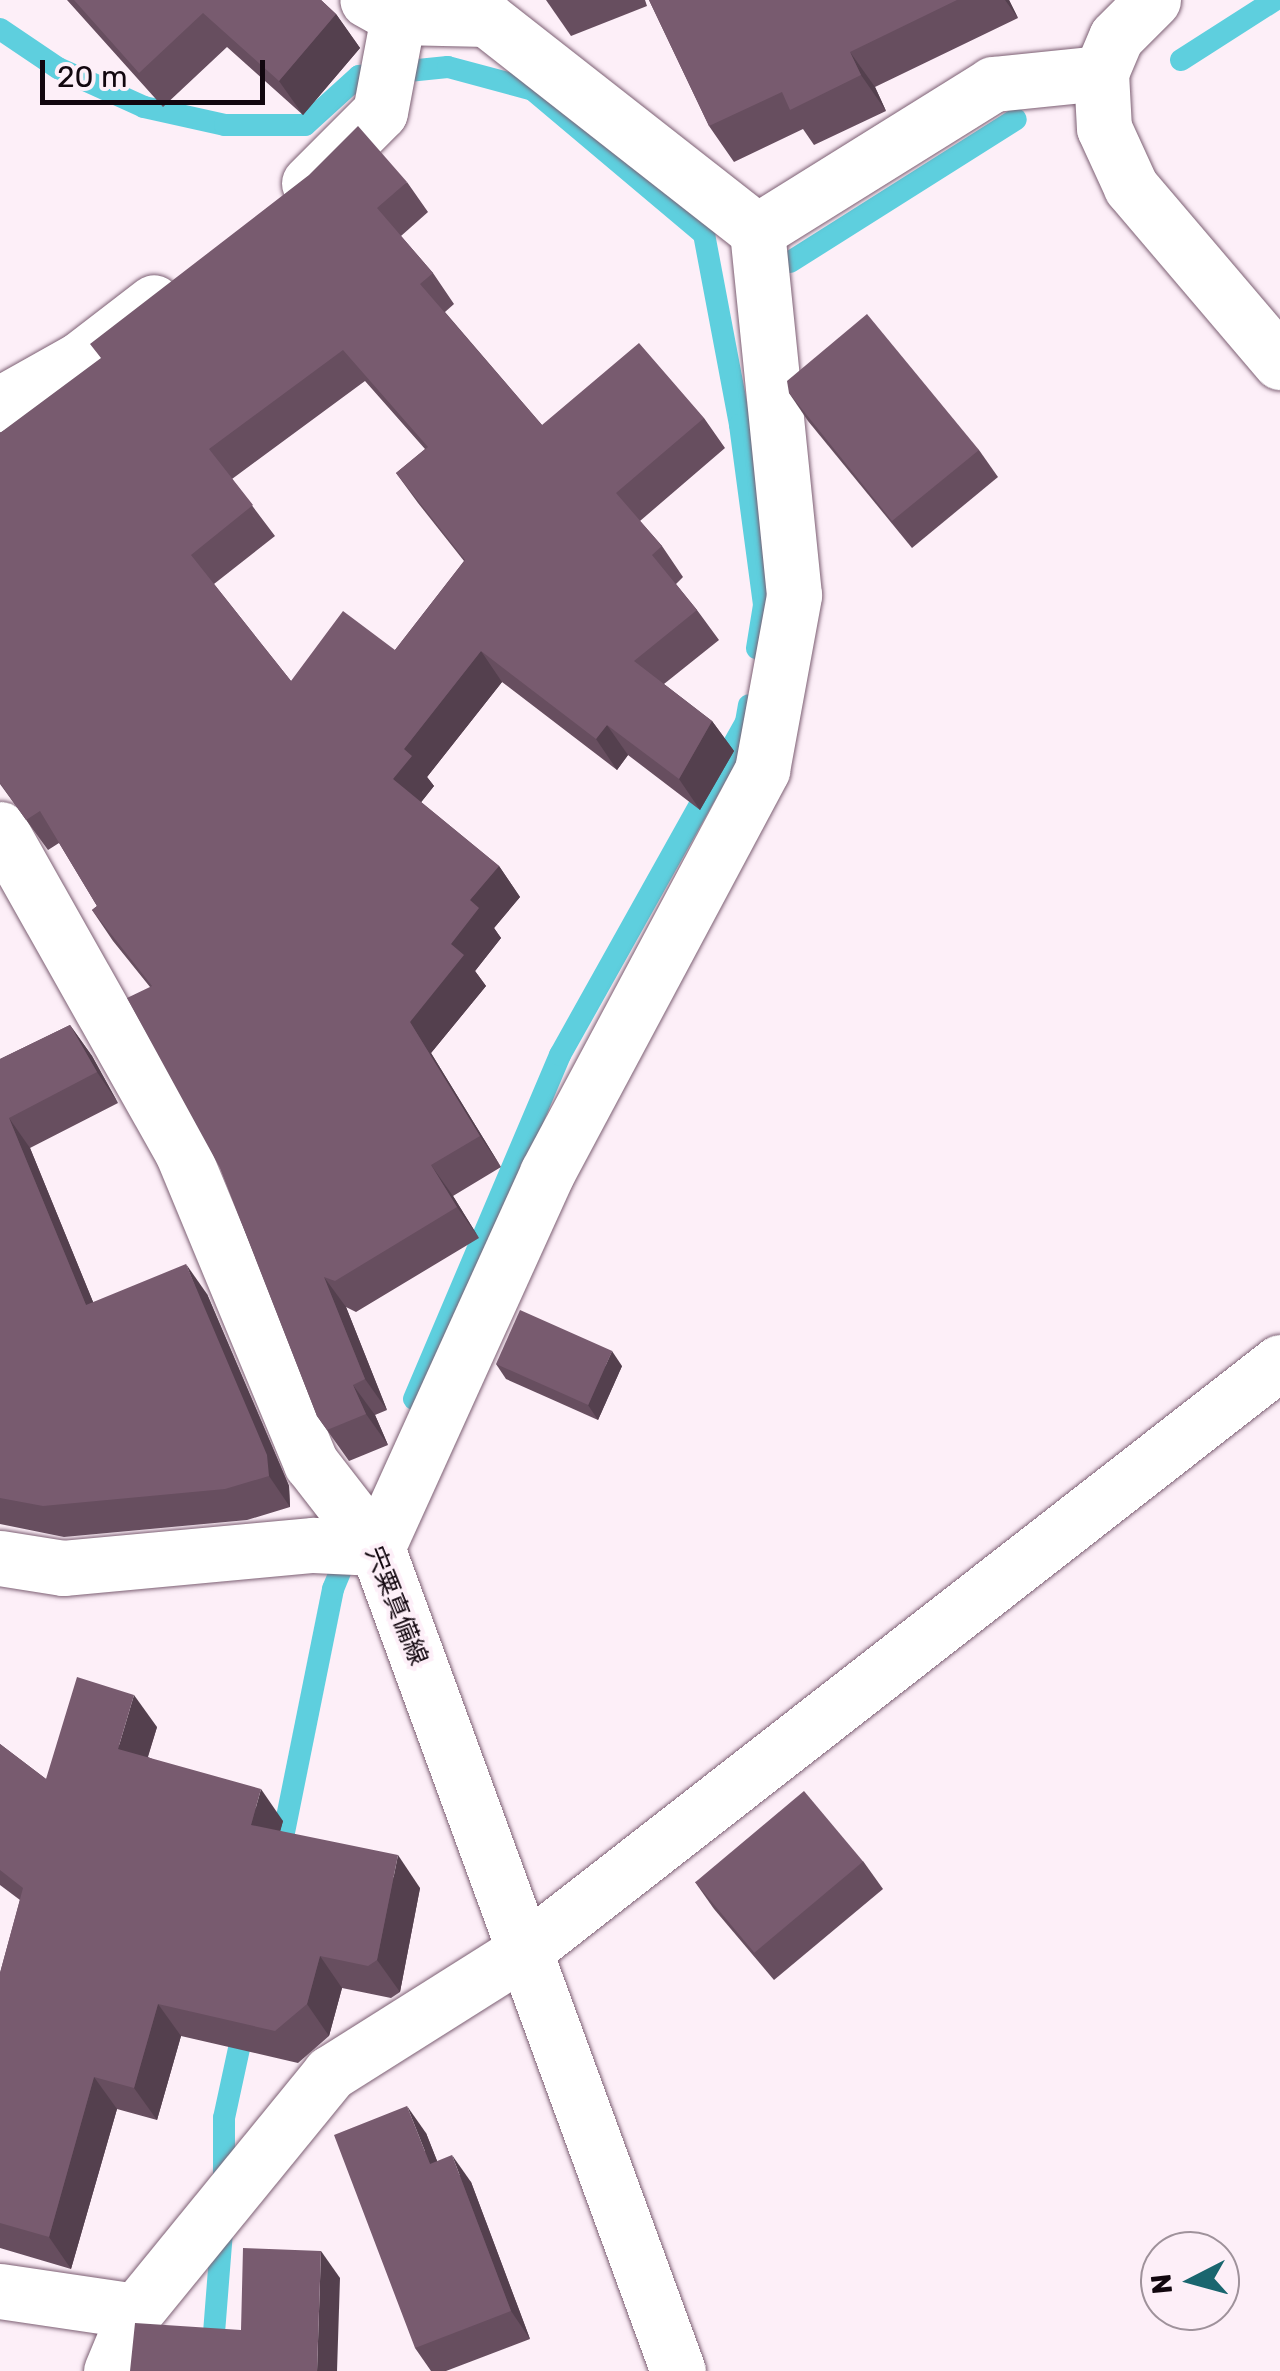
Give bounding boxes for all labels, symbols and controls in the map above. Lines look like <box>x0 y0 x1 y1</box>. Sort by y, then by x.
scale bar <box>45 40 270 102</box>
text: 20 m <box>57 59 128 95</box>
street label: 宍粟真備線 <box>359 1542 433 1670</box>
north arrow <box>1140 2231 1240 2331</box>
text: N <box>1144 2272 1179 2296</box>

